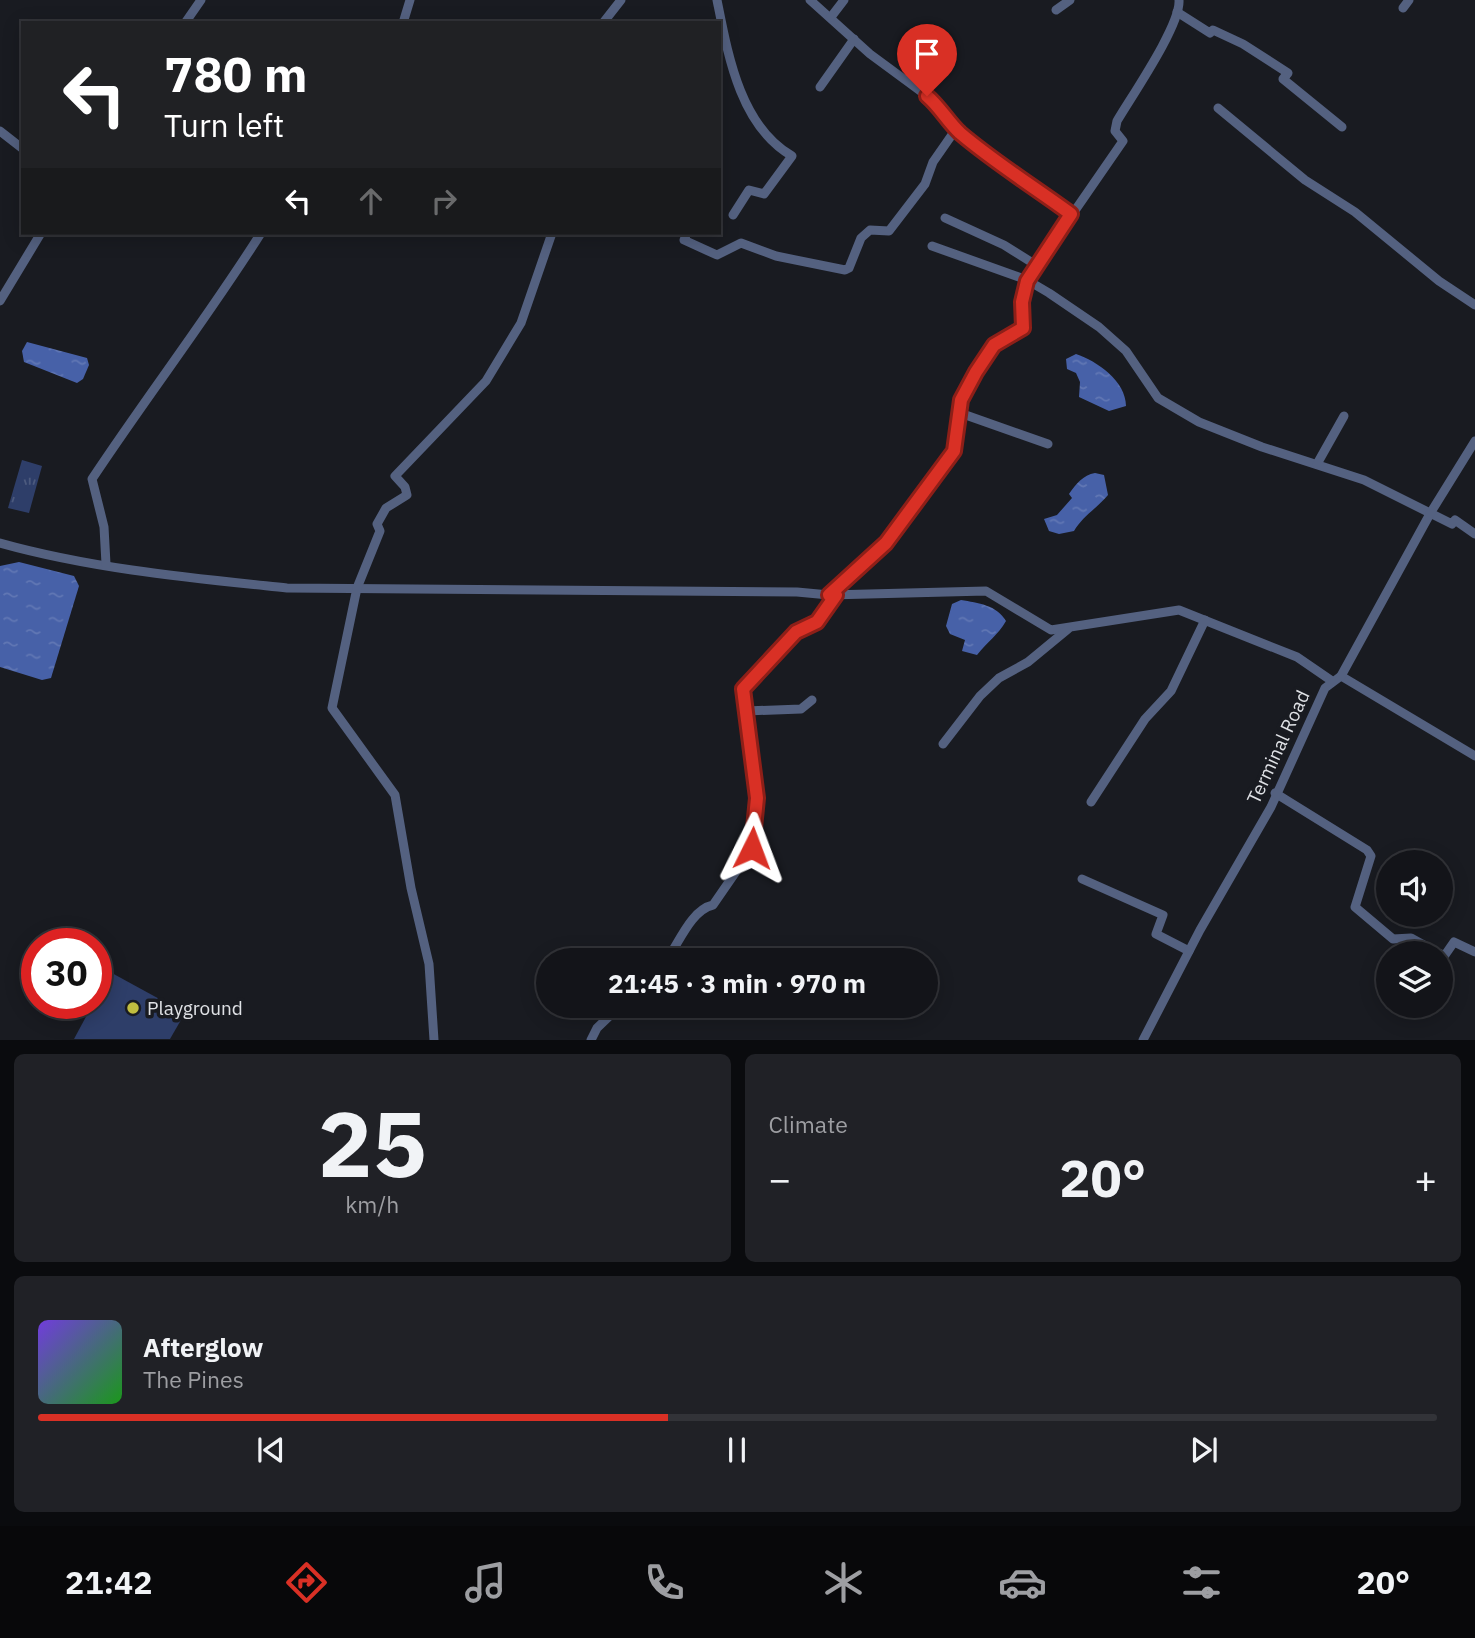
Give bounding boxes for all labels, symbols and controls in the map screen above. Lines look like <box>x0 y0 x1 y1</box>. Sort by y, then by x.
pin <box>897 24 957 96</box>
icon: arrive <box>908 35 946 73</box>
text: 780 m <box>164 42 308 105</box>
icon: left <box>49 49 140 140</box>
text: Turn left <box>164 104 284 146</box>
icon: left <box>279 182 317 220</box>
icon: ahead <box>352 182 390 220</box>
icon: right <box>425 182 463 220</box>
street label: Terminal Road <box>1241 686 1315 808</box>
position arrow <box>715 811 789 885</box>
map controls <box>1376 850 1453 1018</box>
button: sound <box>1376 850 1453 927</box>
speed limit sign: 30 <box>21 928 112 1019</box>
button: layers <box>1376 941 1453 1018</box>
text: 21:45 · 3 min · 970 m <box>608 966 866 1000</box>
place label: Playground <box>147 996 243 1020</box>
marker: Playground <box>125 1000 141 1016</box>
text: 25 <box>318 1084 427 1202</box>
text: Climate <box>769 1109 848 1139</box>
text: 20° <box>1059 1144 1146 1211</box>
text: − <box>769 1154 791 1203</box>
text: + <box>1414 1154 1437 1203</box>
text: km/h <box>345 1189 399 1219</box>
text: Afterglow <box>143 1330 263 1364</box>
text: The Pines <box>143 1364 244 1394</box>
icon: previous <box>252 1431 290 1469</box>
icon: pause <box>718 1431 756 1469</box>
icon: next <box>1185 1431 1223 1469</box>
icon: directions <box>282 1558 331 1607</box>
icon: music <box>461 1558 510 1607</box>
icon: phone <box>640 1558 689 1607</box>
icon: climate <box>819 1558 868 1607</box>
icon: car <box>998 1558 1047 1607</box>
icon: filters <box>1177 1558 1226 1607</box>
text: 21:42 <box>65 1561 152 1603</box>
text: 20° <box>1356 1561 1410 1603</box>

